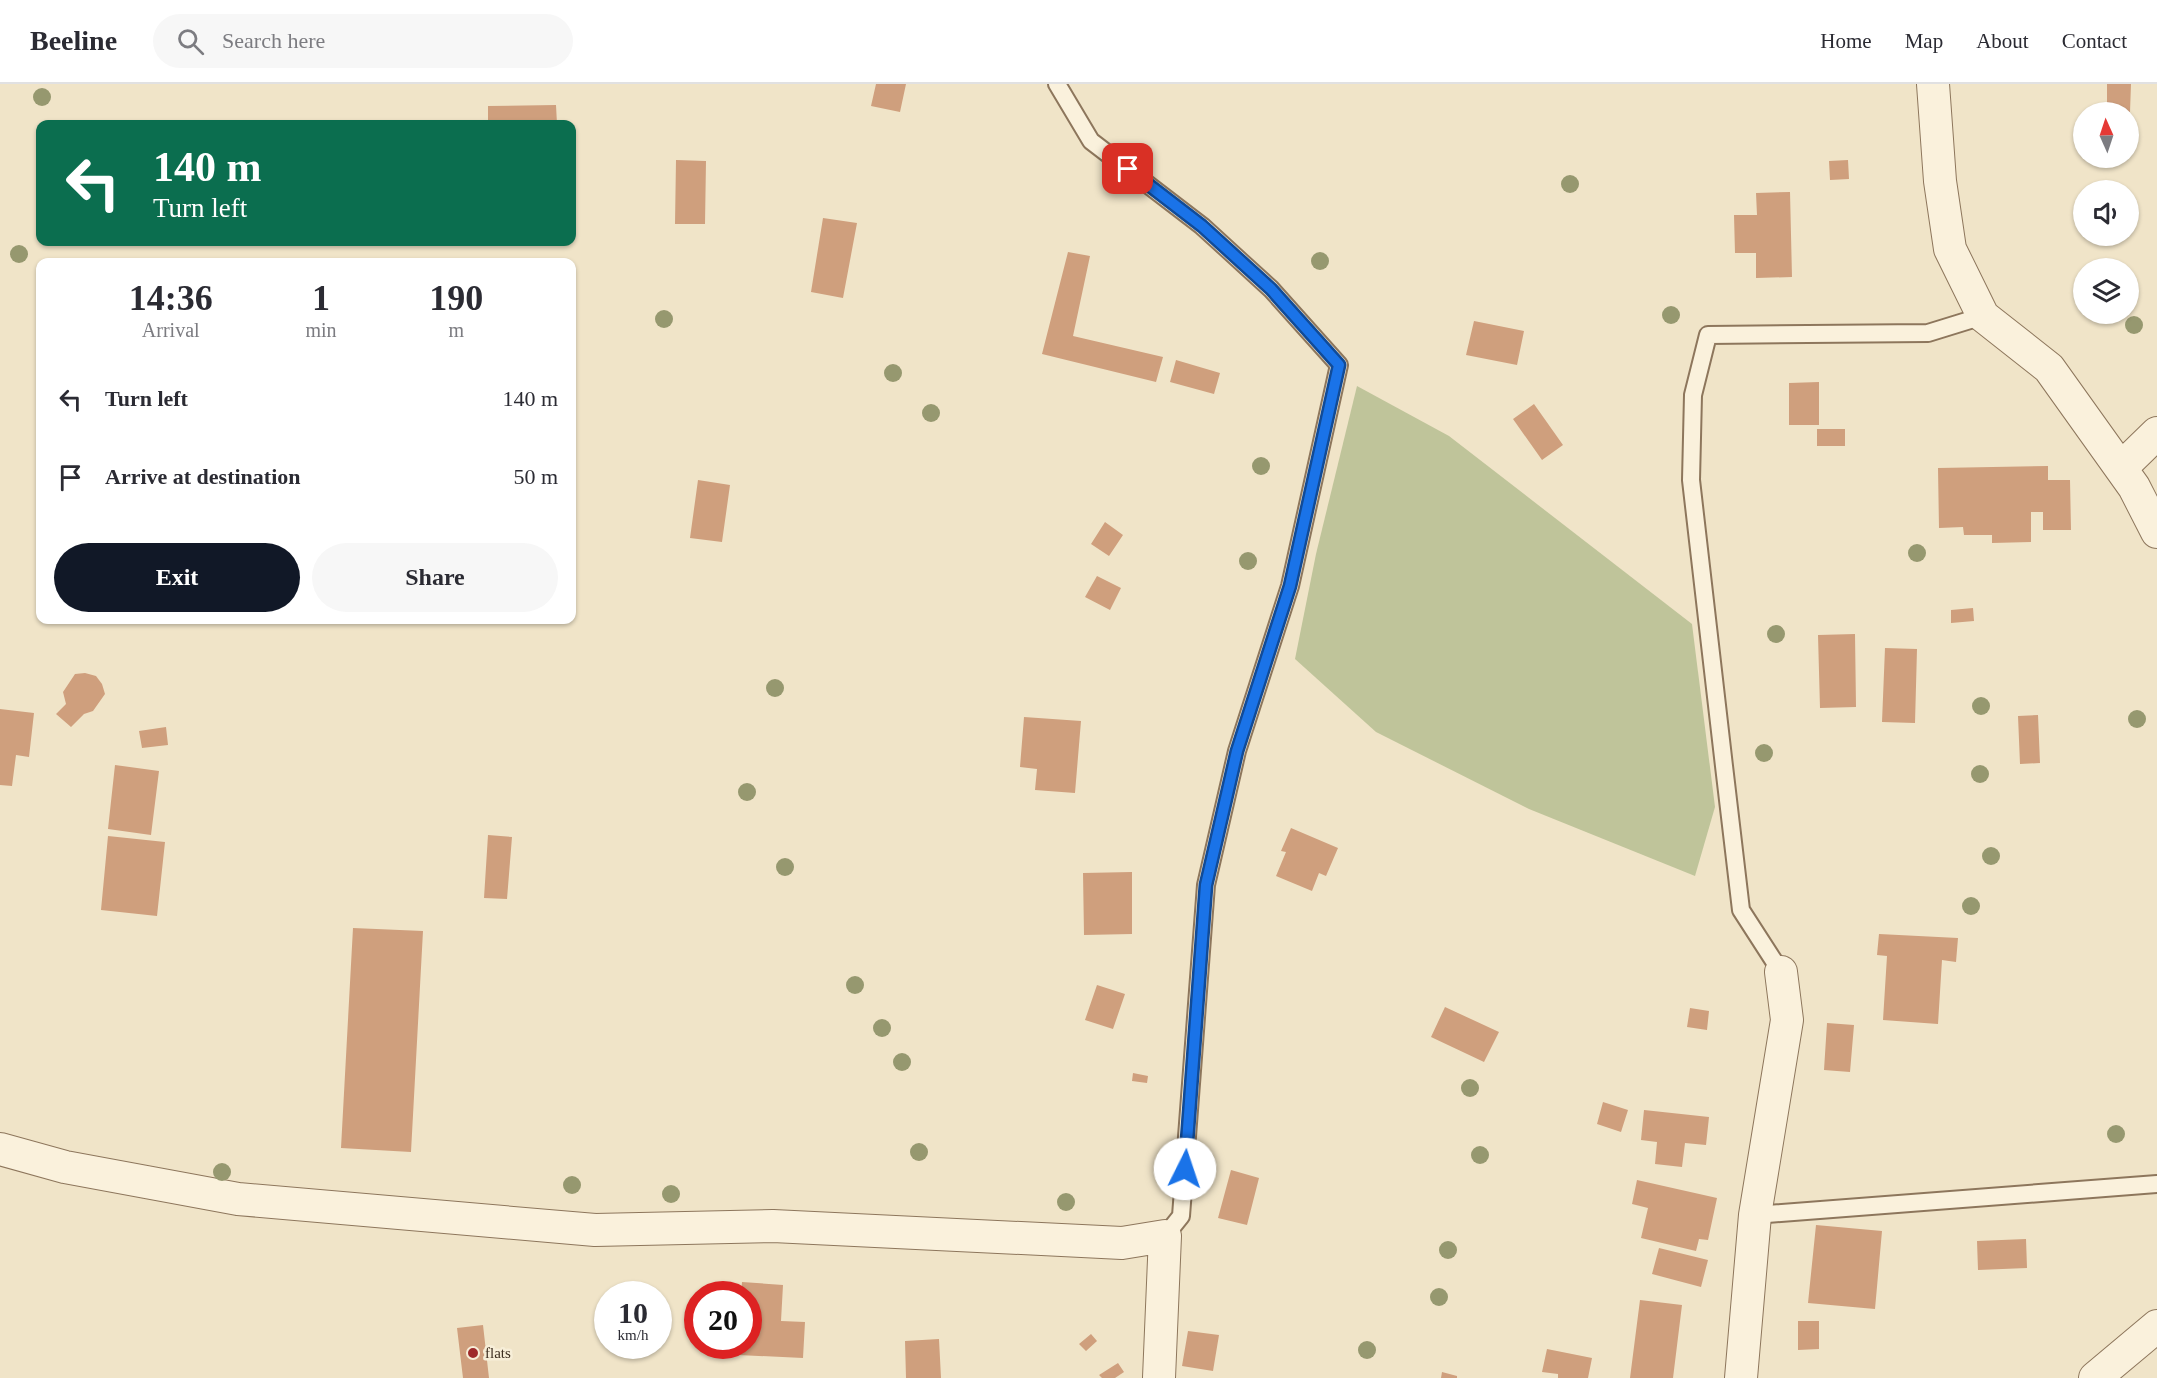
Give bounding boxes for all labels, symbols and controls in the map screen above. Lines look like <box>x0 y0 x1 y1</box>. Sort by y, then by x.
search box <box>153 14 573 68</box>
text: Beeline <box>30 25 117 56</box>
icon: search <box>174 25 207 58</box>
text: Search here <box>222 28 325 53</box>
text: Home <box>1820 29 1872 53</box>
text: Map <box>1905 29 1943 53</box>
text: About <box>1976 29 2029 53</box>
text: Contact <box>2062 29 2127 53</box>
north arrow <box>2073 102 2139 168</box>
map controls <box>2073 102 2139 324</box>
pin <box>1102 143 1153 194</box>
icon: left <box>54 144 132 222</box>
text: 140 m <box>153 144 262 190</box>
icon: arrive <box>1111 152 1144 185</box>
button: sound <box>2073 180 2139 246</box>
text: Turn left <box>153 193 247 223</box>
button: layers <box>2073 258 2139 324</box>
text: 14:36 <box>129 278 213 318</box>
text: 1 <box>312 278 330 318</box>
text: 190 <box>429 278 483 318</box>
text: Arrival <box>142 319 200 341</box>
text: min <box>305 319 337 341</box>
text: m <box>449 319 464 341</box>
icon: left <box>54 383 87 416</box>
text: Turn left <box>105 386 188 411</box>
text: 140 m <box>502 386 558 411</box>
icon: arrive <box>54 461 87 494</box>
text: Arrive at destination <box>105 464 301 489</box>
text: 50 m <box>513 464 558 489</box>
button: Exit <box>54 543 300 612</box>
button: Share <box>312 543 558 612</box>
position arrow <box>1153 1137 1217 1201</box>
speed limit sign: 20 <box>684 1281 762 1359</box>
text: 10 <box>618 1296 648 1329</box>
text: km/h <box>618 1327 648 1343</box>
place label: flats <box>485 1345 511 1361</box>
marker: flats <box>466 1346 480 1360</box>

